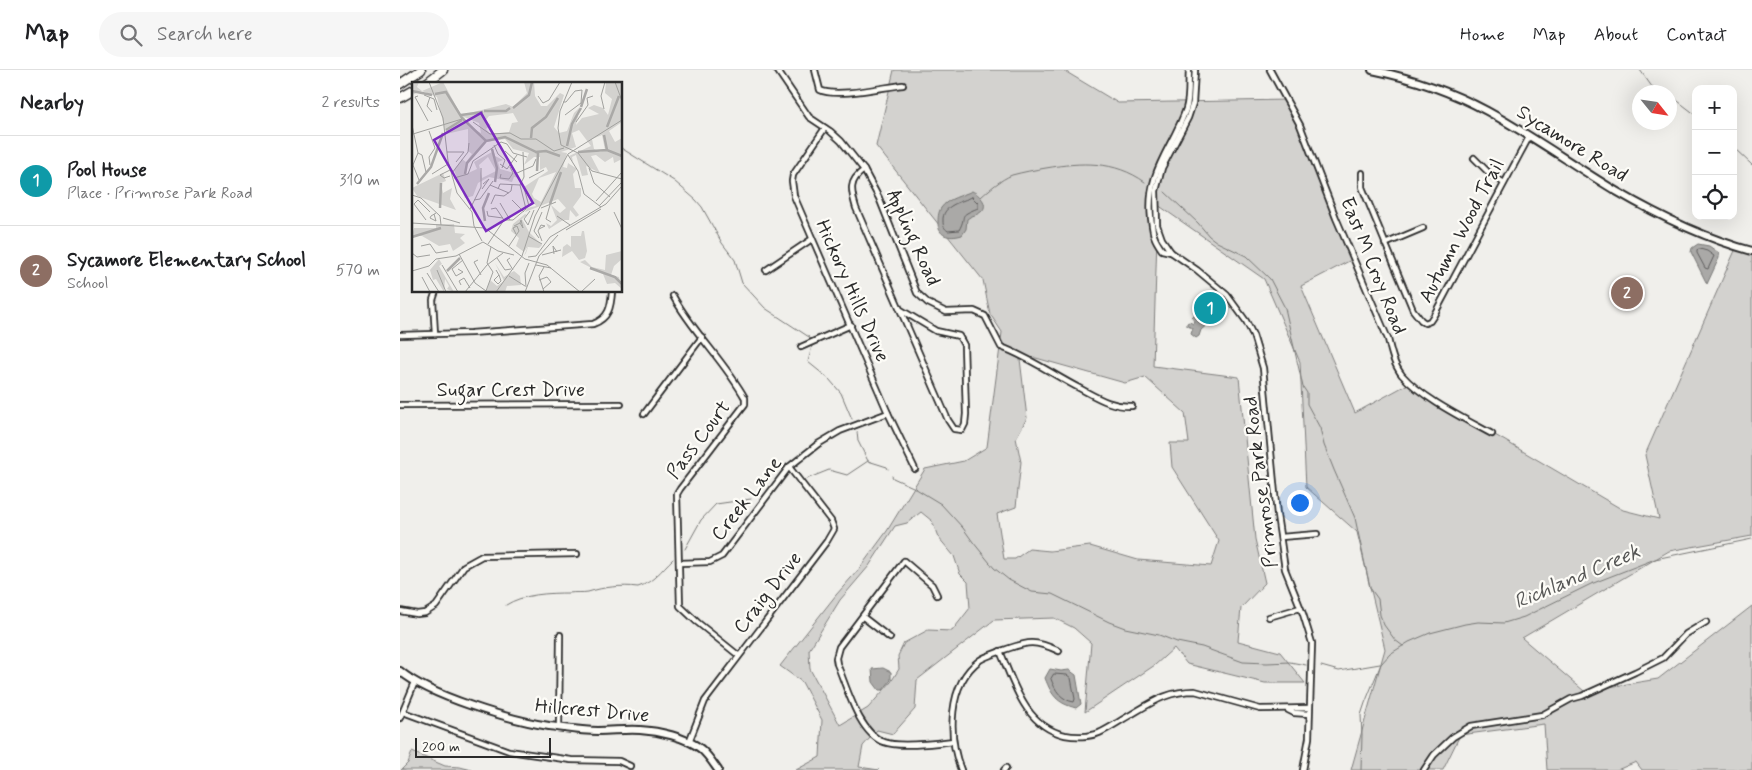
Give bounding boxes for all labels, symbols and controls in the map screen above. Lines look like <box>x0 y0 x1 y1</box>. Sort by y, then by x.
search box <box>99 12 449 57</box>
text: Map <box>25 19 69 50</box>
icon: search <box>117 21 145 49</box>
text: Search here <box>157 22 253 47</box>
text: Home <box>1460 23 1505 47</box>
text: Map <box>1533 23 1566 47</box>
text: About <box>1594 23 1638 47</box>
text: Contact <box>1666 23 1727 47</box>
inset map <box>412 82 622 292</box>
north arrow <box>1632 85 1677 130</box>
map controls <box>1692 85 1737 220</box>
button: + <box>1692 85 1737 130</box>
text: Nearby <box>20 89 84 117</box>
text: 2 results <box>322 92 380 113</box>
street label: Sycamore Road <box>1511 99 1633 189</box>
button: − <box>1692 130 1737 175</box>
street label: Autumn Wood Trail <box>1413 154 1511 308</box>
text: Pool House <box>67 158 147 183</box>
text: 1 <box>32 170 40 191</box>
text: 310 m <box>339 170 380 191</box>
button: locate <box>1692 175 1737 220</box>
text: Place · Primrose Park Road <box>67 183 253 204</box>
street label: Appling Road <box>878 186 946 291</box>
street label: East M Croy Road <box>1333 193 1413 339</box>
street label: Hickory Hills Drive <box>808 215 896 367</box>
text: Sycamore Elementary School <box>67 248 306 273</box>
text: 2 <box>32 260 40 281</box>
text: 570 m <box>336 260 380 281</box>
text: School <box>67 273 108 294</box>
pin: 2 <box>1611 274 1643 312</box>
pin: 1 <box>1194 289 1226 327</box>
street label: Sugar Crest Drive <box>437 377 585 406</box>
street label: Pass Court <box>661 395 737 485</box>
street label: Primrose Park Road <box>1237 395 1285 569</box>
street label: Creek Lane <box>705 451 789 547</box>
your location <box>1287 490 1313 516</box>
water label: Richland Creek <box>1510 538 1644 616</box>
street label: Craig Drive <box>727 546 809 640</box>
street label: Hillcrest Drive <box>534 693 650 729</box>
scale bar <box>415 735 551 758</box>
text: 200 m <box>422 738 460 756</box>

